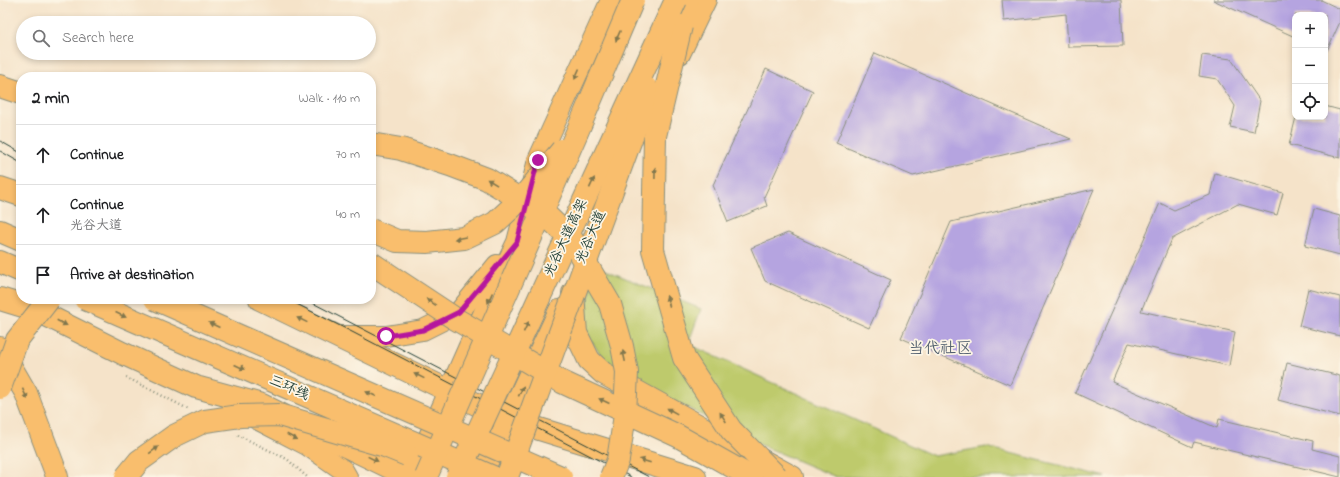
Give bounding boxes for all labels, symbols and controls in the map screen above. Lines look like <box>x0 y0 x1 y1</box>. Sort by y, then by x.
map controls <box>1292 12 1328 120</box>
button: + <box>1292 12 1328 48</box>
search box <box>16 16 376 60</box>
icon: search <box>30 27 52 49</box>
text: Search here <box>62 27 134 49</box>
one-way arrow <box>615 30 621 42</box>
button: − <box>1292 48 1328 84</box>
one-way arrow <box>574 68 580 79</box>
button: locate <box>1292 84 1328 120</box>
text: 2 min <box>32 86 69 111</box>
text: Walk · 110 m <box>299 89 360 108</box>
icon: ahead <box>32 144 54 166</box>
text: Continue <box>70 144 124 166</box>
text: 70 m <box>336 145 360 164</box>
route end <box>529 151 547 169</box>
one-way arrow <box>651 167 658 179</box>
one-way arrow <box>487 178 497 186</box>
one-way arrow <box>589 178 595 189</box>
text: Continue <box>70 194 124 216</box>
street label: 光谷大道高架 <box>539 195 593 281</box>
icon: ahead <box>32 204 54 226</box>
text: 40 m <box>336 205 360 224</box>
street label: 光谷大道 <box>570 207 612 267</box>
text: 光谷大道 <box>70 216 122 235</box>
one-way arrow <box>454 235 466 241</box>
icon: arrive <box>32 264 54 286</box>
text: Arrive at destination <box>70 264 194 286</box>
one-way arrow <box>487 293 493 304</box>
one-way arrow <box>665 295 671 307</box>
one-way arrow <box>425 299 437 306</box>
one-way arrow <box>116 312 128 318</box>
one-way arrow <box>296 317 308 323</box>
one-way arrow <box>56 320 68 326</box>
one-way arrow <box>207 321 219 327</box>
one-way arrow <box>523 321 529 333</box>
route start <box>377 327 395 345</box>
district label: 当代社区 <box>908 337 972 361</box>
one-way arrow <box>620 350 626 362</box>
one-way arrow <box>235 364 247 370</box>
street label: 三环线 <box>266 370 312 406</box>
one-way arrow <box>413 373 425 379</box>
one-way arrow <box>518 385 524 396</box>
one-way arrow <box>23 389 29 401</box>
one-way arrow <box>366 391 377 397</box>
one-way arrow <box>598 398 610 404</box>
one-way arrow <box>666 408 678 415</box>
one-way arrow <box>719 412 727 422</box>
one-way arrow <box>286 434 298 441</box>
one-way arrow <box>149 446 159 454</box>
one-way arrow <box>367 456 378 462</box>
one-way arrow <box>639 458 651 464</box>

